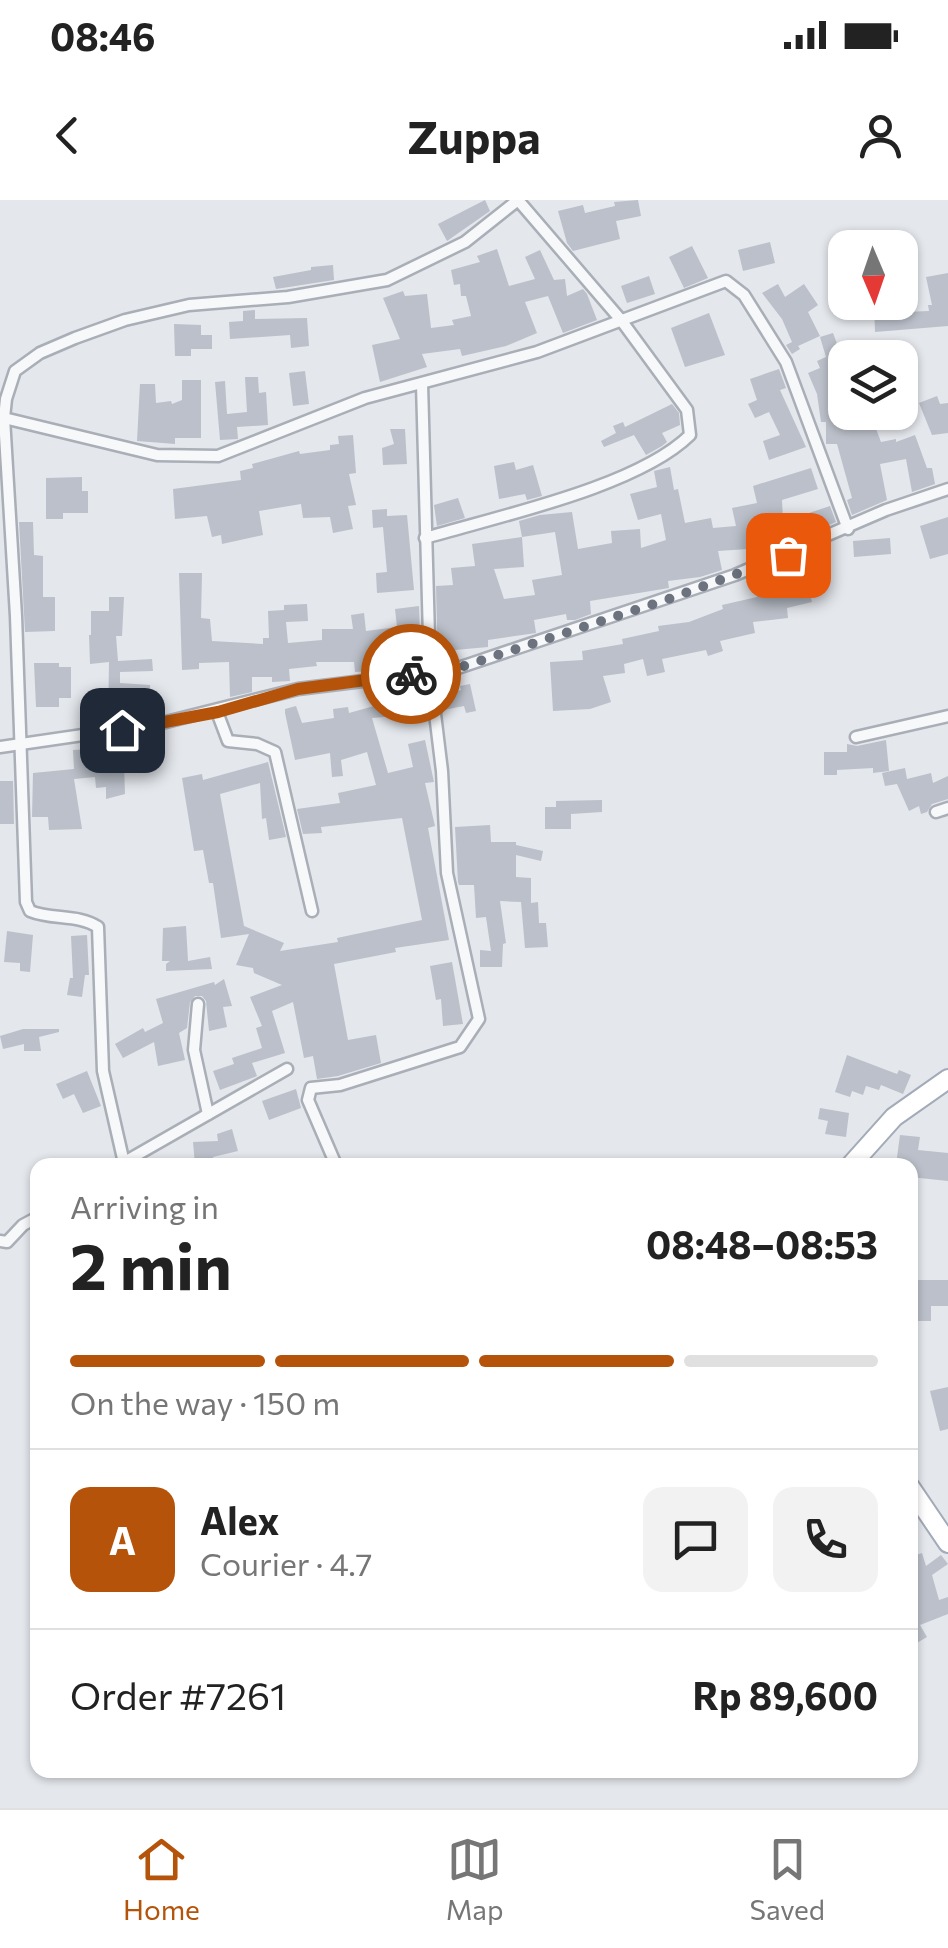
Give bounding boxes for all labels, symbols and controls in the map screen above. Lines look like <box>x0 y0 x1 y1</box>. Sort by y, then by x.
text: 08:46 <box>50 12 156 59</box>
icon: back <box>40 108 95 163</box>
text: Zuppa <box>407 108 541 163</box>
icon: person <box>853 108 908 163</box>
north arrow <box>828 230 918 320</box>
map controls <box>828 230 918 430</box>
button: layers <box>828 340 918 430</box>
pin <box>746 513 831 598</box>
icon: bag <box>761 528 816 583</box>
courier <box>361 624 461 724</box>
icon: bike <box>384 647 439 702</box>
pin <box>80 688 165 773</box>
icon: home <box>95 703 150 758</box>
text: Arriving in <box>70 1186 219 1226</box>
text: 08:48–08:53 <box>646 1220 878 1267</box>
text: 2 min <box>70 1224 232 1303</box>
text: On the way · 150 m <box>70 1382 340 1422</box>
button: chat <box>643 1487 748 1592</box>
button: phone <box>773 1487 878 1592</box>
text: Alex <box>200 1496 279 1543</box>
text: A <box>109 1516 136 1563</box>
text: Courier · 4.7 <box>200 1543 373 1583</box>
text: Order #7261 <box>70 1671 286 1718</box>
text: Rp 89,600 <box>693 1671 878 1718</box>
tab: Home <box>123 1832 200 1926</box>
tab: Map <box>446 1832 504 1926</box>
tab: Saved <box>749 1832 825 1926</box>

